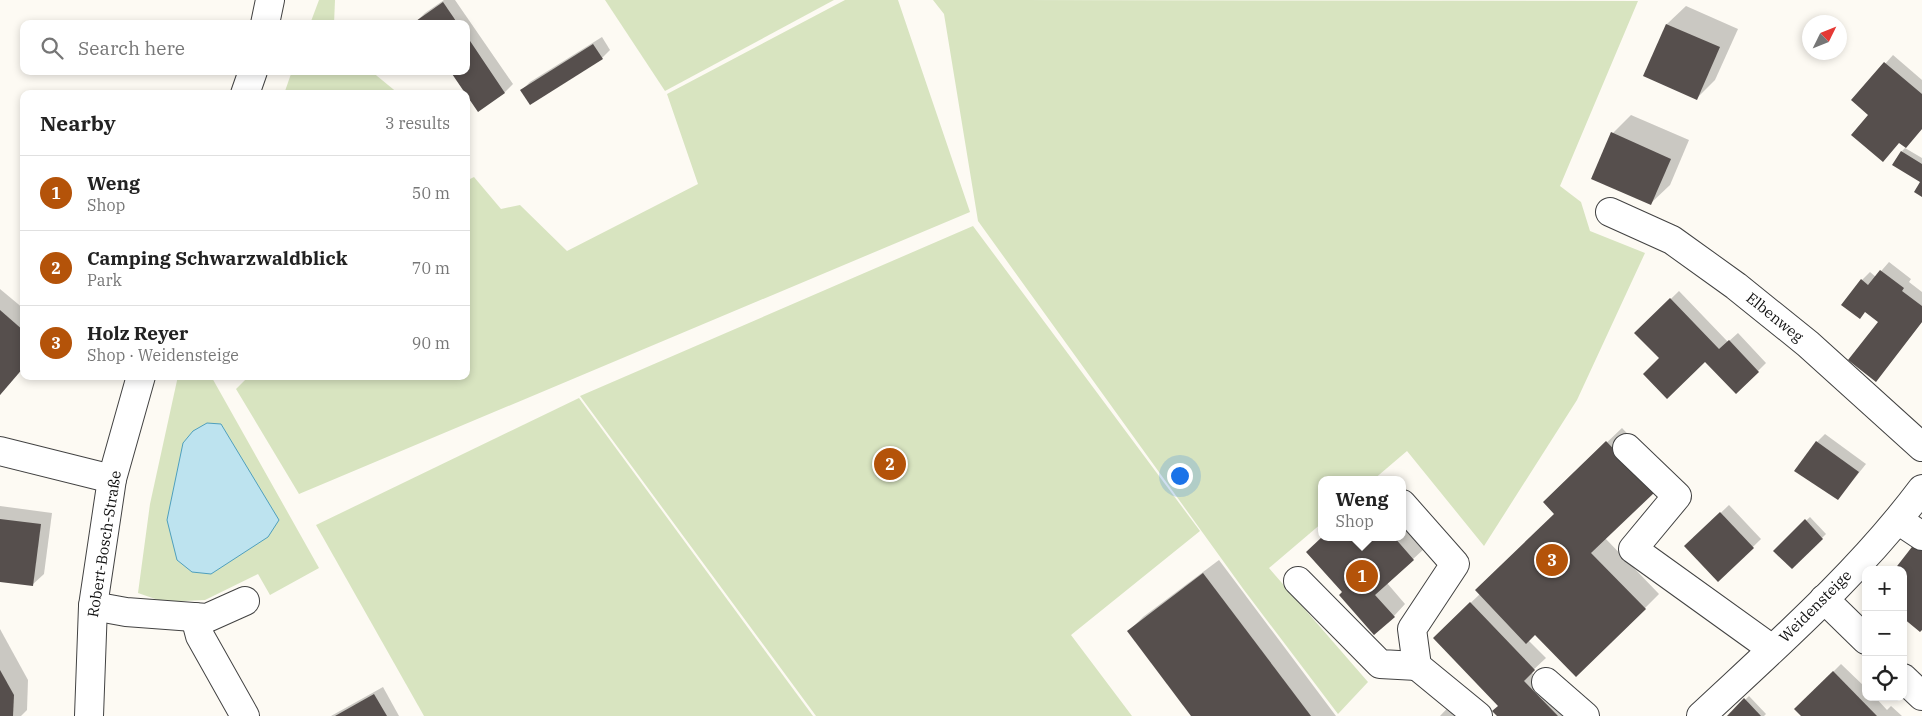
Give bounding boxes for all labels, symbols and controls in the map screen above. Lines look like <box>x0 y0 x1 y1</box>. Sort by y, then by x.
north arrow <box>1802 15 1847 60</box>
search box <box>20 20 470 75</box>
icon: search <box>38 34 66 62</box>
text: Search here <box>78 36 185 60</box>
text: Nearby <box>40 109 116 137</box>
text: 3 results <box>385 113 450 133</box>
text: Weng <box>87 171 140 195</box>
text: 1 <box>51 183 61 203</box>
text: 50 m <box>412 183 450 203</box>
text: Shop <box>87 195 125 215</box>
text: Camping Schwarzwaldblick <box>87 246 347 270</box>
text: 2 <box>51 258 61 278</box>
text: 70 m <box>412 258 450 278</box>
text: Park <box>87 270 122 290</box>
street label: Elbenweg <box>1742 288 1808 346</box>
text: Holz Reyer <box>87 321 188 345</box>
text: 3 <box>51 333 61 353</box>
text: 90 m <box>412 333 450 353</box>
text: Shop · Weidensteige <box>87 345 239 365</box>
pin: 2 <box>874 445 906 483</box>
your location <box>1167 463 1193 489</box>
street label: Robert-Bosch-Straße <box>83 469 125 619</box>
popup <box>1318 476 1406 541</box>
text: Weng <box>1335 487 1389 511</box>
text: Shop <box>1335 511 1374 531</box>
pin: 3 <box>1536 541 1568 579</box>
pin: 1 <box>1346 557 1378 595</box>
street label: Weidensteige <box>1775 566 1855 646</box>
map controls <box>1862 566 1907 701</box>
button: + <box>1862 566 1907 611</box>
button: − <box>1862 611 1907 656</box>
button: locate <box>1862 656 1907 701</box>

